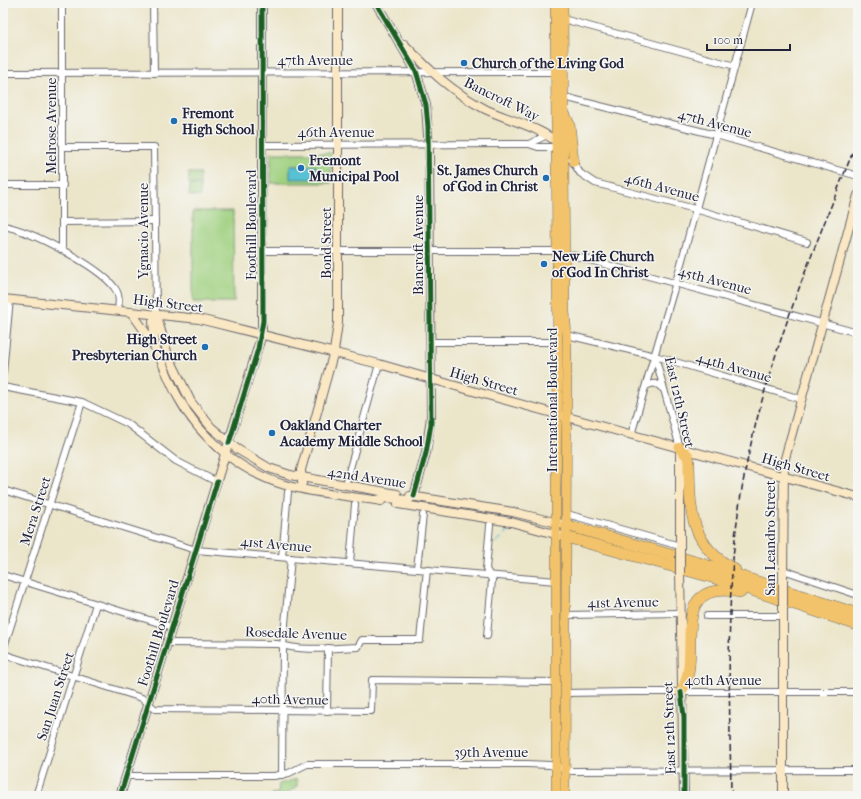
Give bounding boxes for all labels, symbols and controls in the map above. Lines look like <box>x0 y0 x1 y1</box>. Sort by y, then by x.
scale bar <box>707 26 790 52</box>
text: 100 m <box>713 33 743 47</box>
street label: 47th Avenue <box>277 52 353 69</box>
place label: Church of the Living God <box>472 55 625 72</box>
marker: Church of the Living God <box>459 58 469 68</box>
street label: Bancroft Way <box>461 74 543 125</box>
street label: Melrose Avenue <box>43 78 60 174</box>
place label: Fremont High School <box>181 105 255 138</box>
street label: 47th Avenue <box>676 105 754 142</box>
marker: Fremont High School <box>169 116 179 126</box>
street label: 46th Avenue <box>298 124 375 141</box>
place label: Fremont Municipal Pool <box>308 152 399 185</box>
place label: St. James Church of God in Christ <box>437 162 539 195</box>
marker: Fremont Municipal Pool <box>296 163 306 173</box>
street label: Foothill Boulevard <box>243 169 260 280</box>
street label: 46th Avenue <box>623 169 701 206</box>
marker: St. James Church of God in Christ <box>541 173 551 183</box>
street label: Ygnacio Avenue <box>135 183 152 280</box>
street label: Bancroft Avenue <box>410 195 427 295</box>
street label: Bond Street <box>318 207 335 279</box>
place label: New Life Church of God In Christ <box>552 248 656 281</box>
marker: New Life Church of God In Christ <box>539 259 549 269</box>
street label: 45th Avenue <box>676 263 753 298</box>
street label: High Street <box>132 291 204 316</box>
street label: International Boulevard <box>544 327 561 472</box>
place label: High Street Presbyterian Church <box>72 331 198 364</box>
marker: High Street Presbyterian Church <box>200 342 210 352</box>
street label: 44th Avenue <box>694 349 774 386</box>
street label: East 12th Street <box>661 355 698 449</box>
street label: High Street <box>448 364 520 399</box>
place label: Oakland Charter Academy Middle School <box>279 417 423 450</box>
marker: Oakland Charter Academy Middle School <box>267 428 277 438</box>
street label: High Street <box>760 450 832 485</box>
street label: 42nd Avenue <box>326 463 408 492</box>
street label: Mera Street <box>16 474 55 548</box>
street label: San Leandro Street <box>762 480 779 596</box>
street label: 41st Avenue <box>240 533 312 556</box>
street label: Foothill Boulevard <box>134 577 183 689</box>
street label: 41st Avenue <box>587 593 659 612</box>
street label: Rosedale Avenue <box>245 623 347 644</box>
street label: San Juan Street <box>33 650 78 743</box>
street label: 40th Avenue <box>684 672 762 689</box>
street label: East 12th Street <box>659 681 680 775</box>
street label: 40th Avenue <box>251 690 329 709</box>
street label: 39th Avenue <box>454 744 528 761</box>

